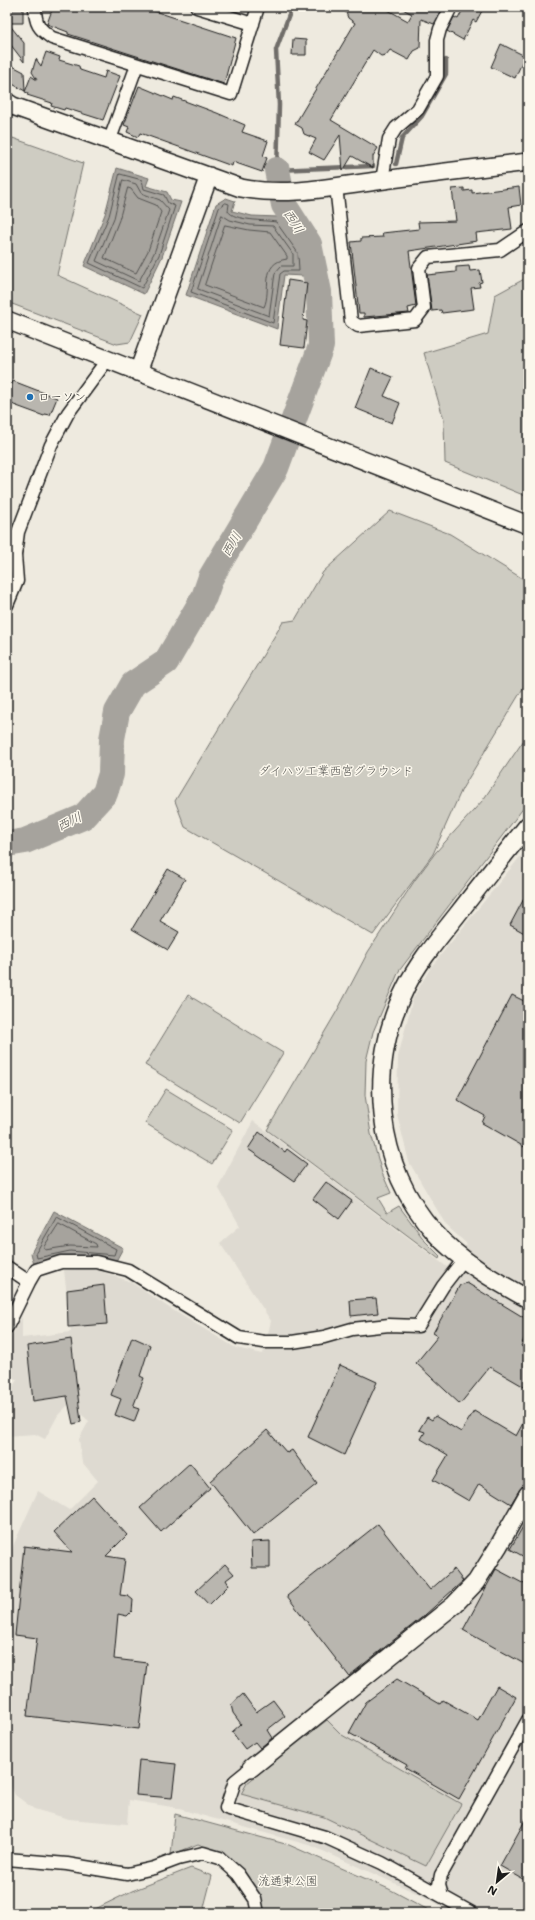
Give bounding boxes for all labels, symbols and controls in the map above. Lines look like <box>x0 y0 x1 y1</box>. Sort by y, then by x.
water label: 西川 <box>279 206 308 237</box>
place label: ローソン <box>38 389 86 405</box>
marker: ローソン <box>25 392 35 402</box>
water label: 西川 <box>217 529 245 560</box>
park label: ダイハツ工業西宮グラウンド <box>259 763 413 779</box>
water label: 西川 <box>54 808 85 835</box>
north arrow <box>477 1862 517 1902</box>
park label: 流通東公園 <box>258 1873 318 1889</box>
text: N <box>485 1881 500 1899</box>

